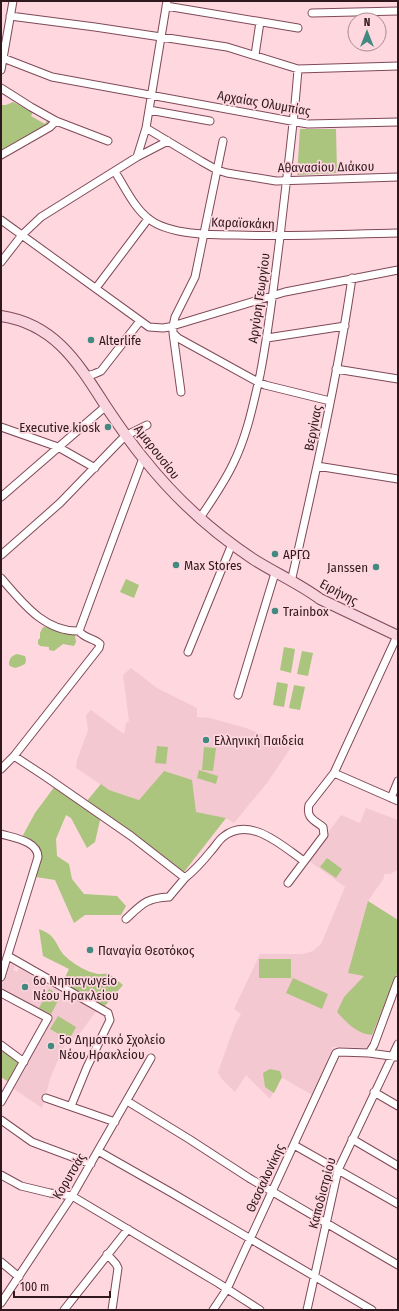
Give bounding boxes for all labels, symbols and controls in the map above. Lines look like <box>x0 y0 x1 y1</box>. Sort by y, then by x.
north arrow <box>347 12 387 52</box>
text: N <box>364 16 370 29</box>
street label: Αρχαίας Ολυμπίας <box>216 87 312 119</box>
street label: Αθανασίου Διάκου <box>278 159 374 175</box>
street label: Καραϊσκάκη <box>211 214 275 232</box>
street label: Αργύρη Γεωργίου <box>245 252 273 344</box>
place label: Alterlife <box>99 333 141 348</box>
marker: Alterlife <box>86 335 96 345</box>
street label: Βεργίνας <box>301 403 325 452</box>
place label: Executive kiosk <box>19 420 101 435</box>
marker: Executive kiosk <box>103 422 113 432</box>
street label: Αμαρουσίου <box>131 422 183 482</box>
place label: ΑΡΓΩ <box>283 547 310 562</box>
marker: ΑΡΓΩ <box>270 549 280 559</box>
place label: Max Stores <box>184 558 242 573</box>
marker: Max Stores <box>171 560 181 570</box>
place label: Janssen <box>327 560 368 575</box>
marker: Janssen <box>371 562 381 572</box>
street label: Ειρήνης <box>317 576 361 608</box>
place label: Trainbox <box>283 604 329 619</box>
marker: Trainbox <box>270 606 280 616</box>
place label: Ελληνική Παιδεία <box>214 733 304 748</box>
marker: Ελληνική Παιδεία <box>201 735 211 745</box>
place label: Παναγία Θεοτόκος <box>98 943 195 958</box>
marker: Παναγία Θεοτόκος <box>85 945 95 955</box>
place label: 6ο Νηπιαγωγείο Νέου Ηρακλείου <box>33 973 119 1003</box>
marker: 6ο Νηπιαγωγείο Νέου Ηρακλείου <box>20 982 30 992</box>
place label: 5ο Δημοτικό Σχολείο Νέου Ηρακλείου <box>59 1032 166 1062</box>
marker: 5ο Δημοτικό Σχολείο Νέου Ηρακλείου <box>46 1041 56 1051</box>
street label: Θεσσαλονίκης <box>243 1141 288 1215</box>
street label: Κορυτσάς <box>49 1150 89 1202</box>
street label: Καποδιστρίου <box>305 1156 339 1230</box>
scale bar <box>14 1273 110 1299</box>
text: 100 m <box>20 1280 49 1294</box>

